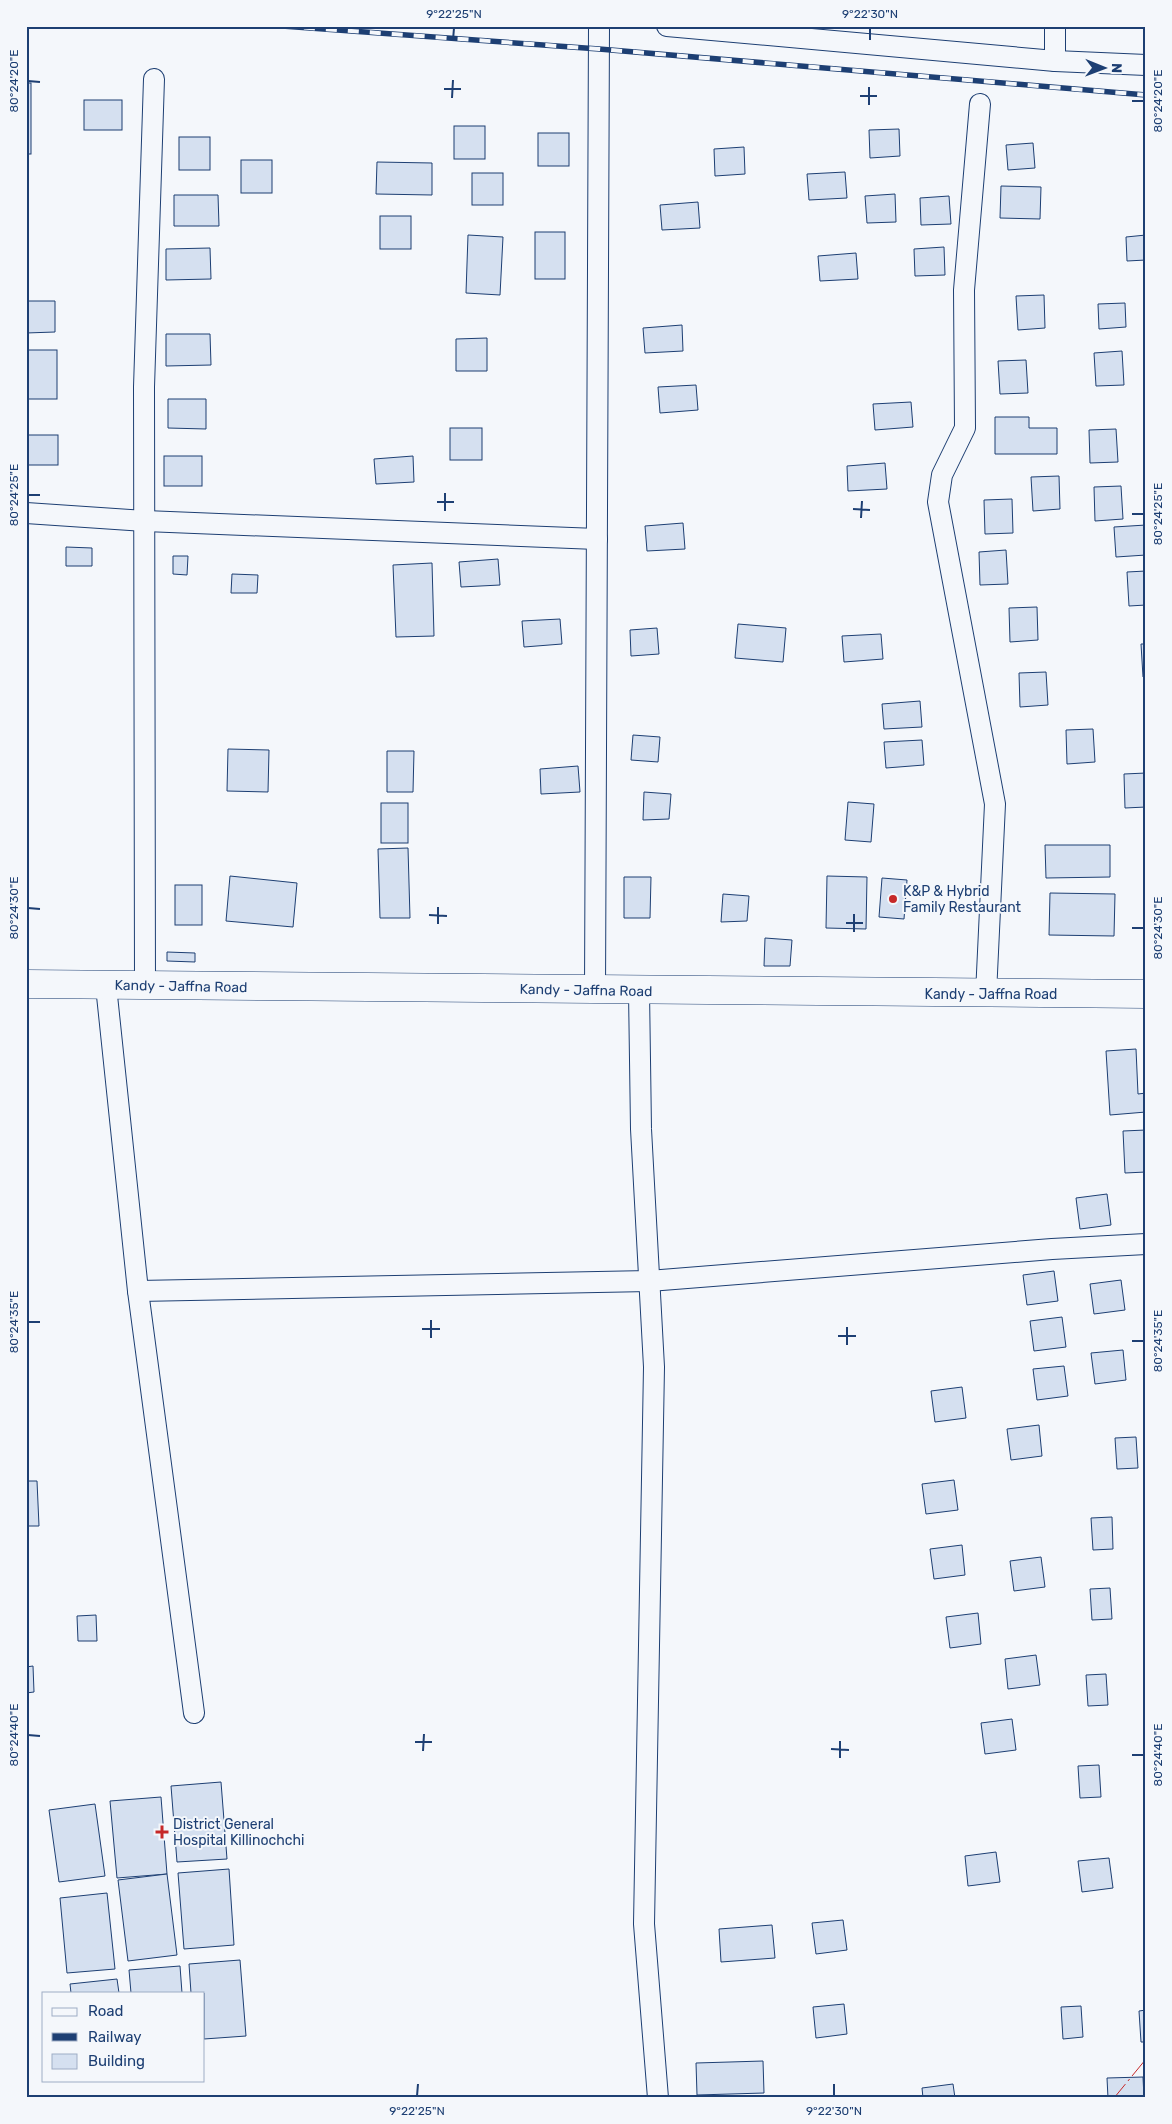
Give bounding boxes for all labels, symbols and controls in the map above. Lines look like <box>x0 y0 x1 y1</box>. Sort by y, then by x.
text: 9°22'25"N <box>426 7 482 21</box>
text: 9°22'30"N <box>842 7 898 21</box>
north arrow <box>1080 42 1130 92</box>
text: 80°24'20"E <box>7 49 21 113</box>
text: N <box>1108 63 1125 73</box>
text: 80°24'20"E <box>1151 69 1165 133</box>
text: 80°24'25"E <box>7 464 21 526</box>
text: 80°24'25"E <box>1151 483 1165 545</box>
text: 80°24'30"E <box>7 876 21 940</box>
place label: K&P & Hybrid Family Restaurant <box>903 883 1022 916</box>
marker: K&P & Hybrid Family Restaurant <box>887 893 899 905</box>
text: 80°24'30"E <box>1151 896 1165 960</box>
street label: Kandy - Jaffna Road <box>114 977 248 996</box>
street label: Kandy - Jaffna Road <box>519 981 653 1000</box>
street label: Kandy - Jaffna Road <box>925 986 1057 1003</box>
text: 80°24'35"E <box>7 1291 21 1353</box>
text: 80°24'35"E <box>1151 1310 1165 1372</box>
text: 80°24'40"E <box>7 1704 21 1766</box>
text: 80°24'40"E <box>1151 1724 1165 1786</box>
place label: District General Hospital Killinochchi <box>173 1816 304 1849</box>
marker: District General Hospital Killinochchi <box>155 1825 169 1839</box>
legend <box>42 1992 205 2082</box>
text: Road <box>88 2002 124 2020</box>
text: Railway <box>88 2028 142 2046</box>
text: Building <box>88 2052 145 2070</box>
text: 9°22'25"N <box>389 2104 445 2118</box>
text: 9°22'30"N <box>806 2104 862 2118</box>

